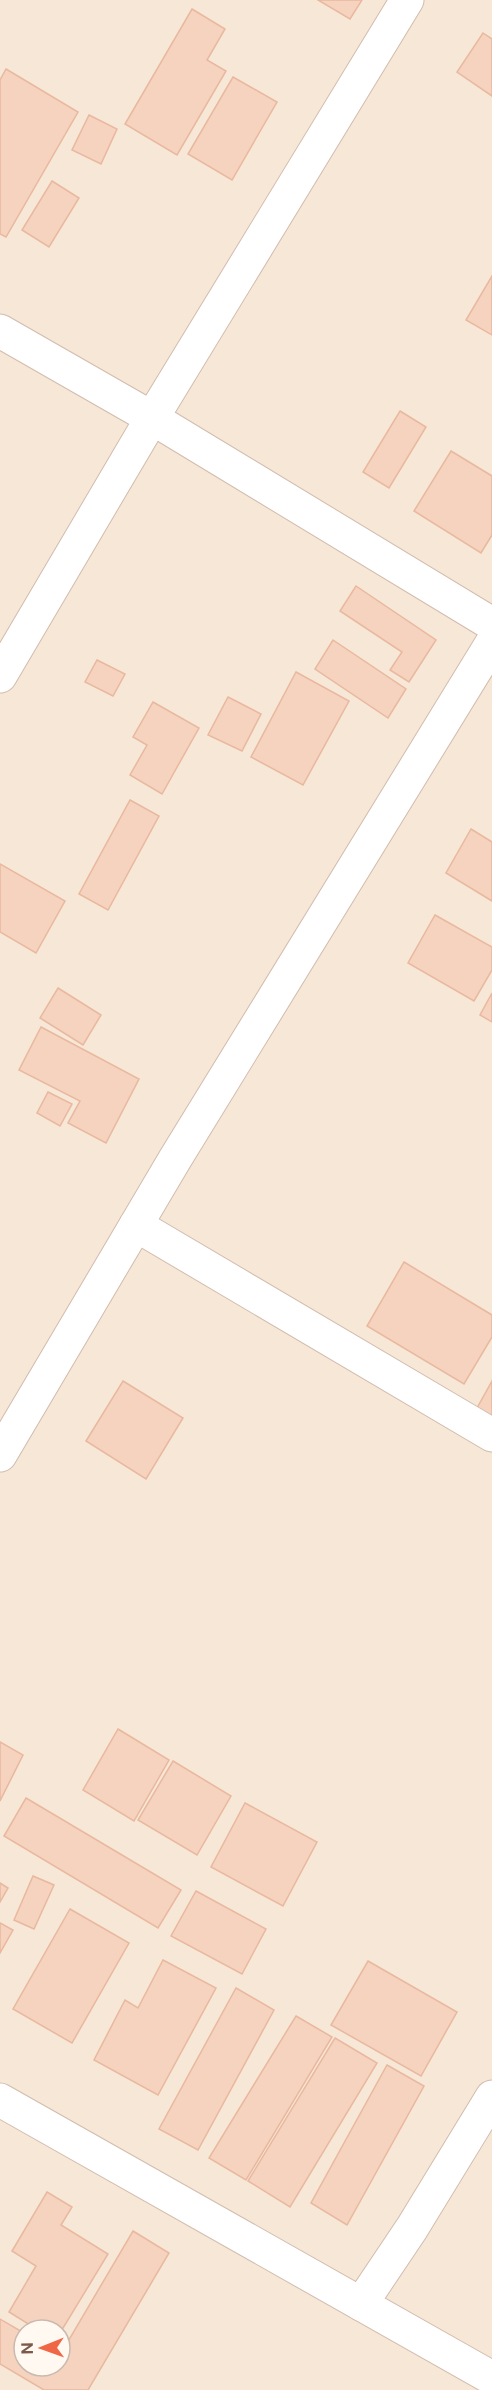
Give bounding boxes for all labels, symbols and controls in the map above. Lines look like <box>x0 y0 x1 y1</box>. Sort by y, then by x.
north arrow <box>12 2318 72 2378</box>
text: N <box>18 2342 37 2355</box>

